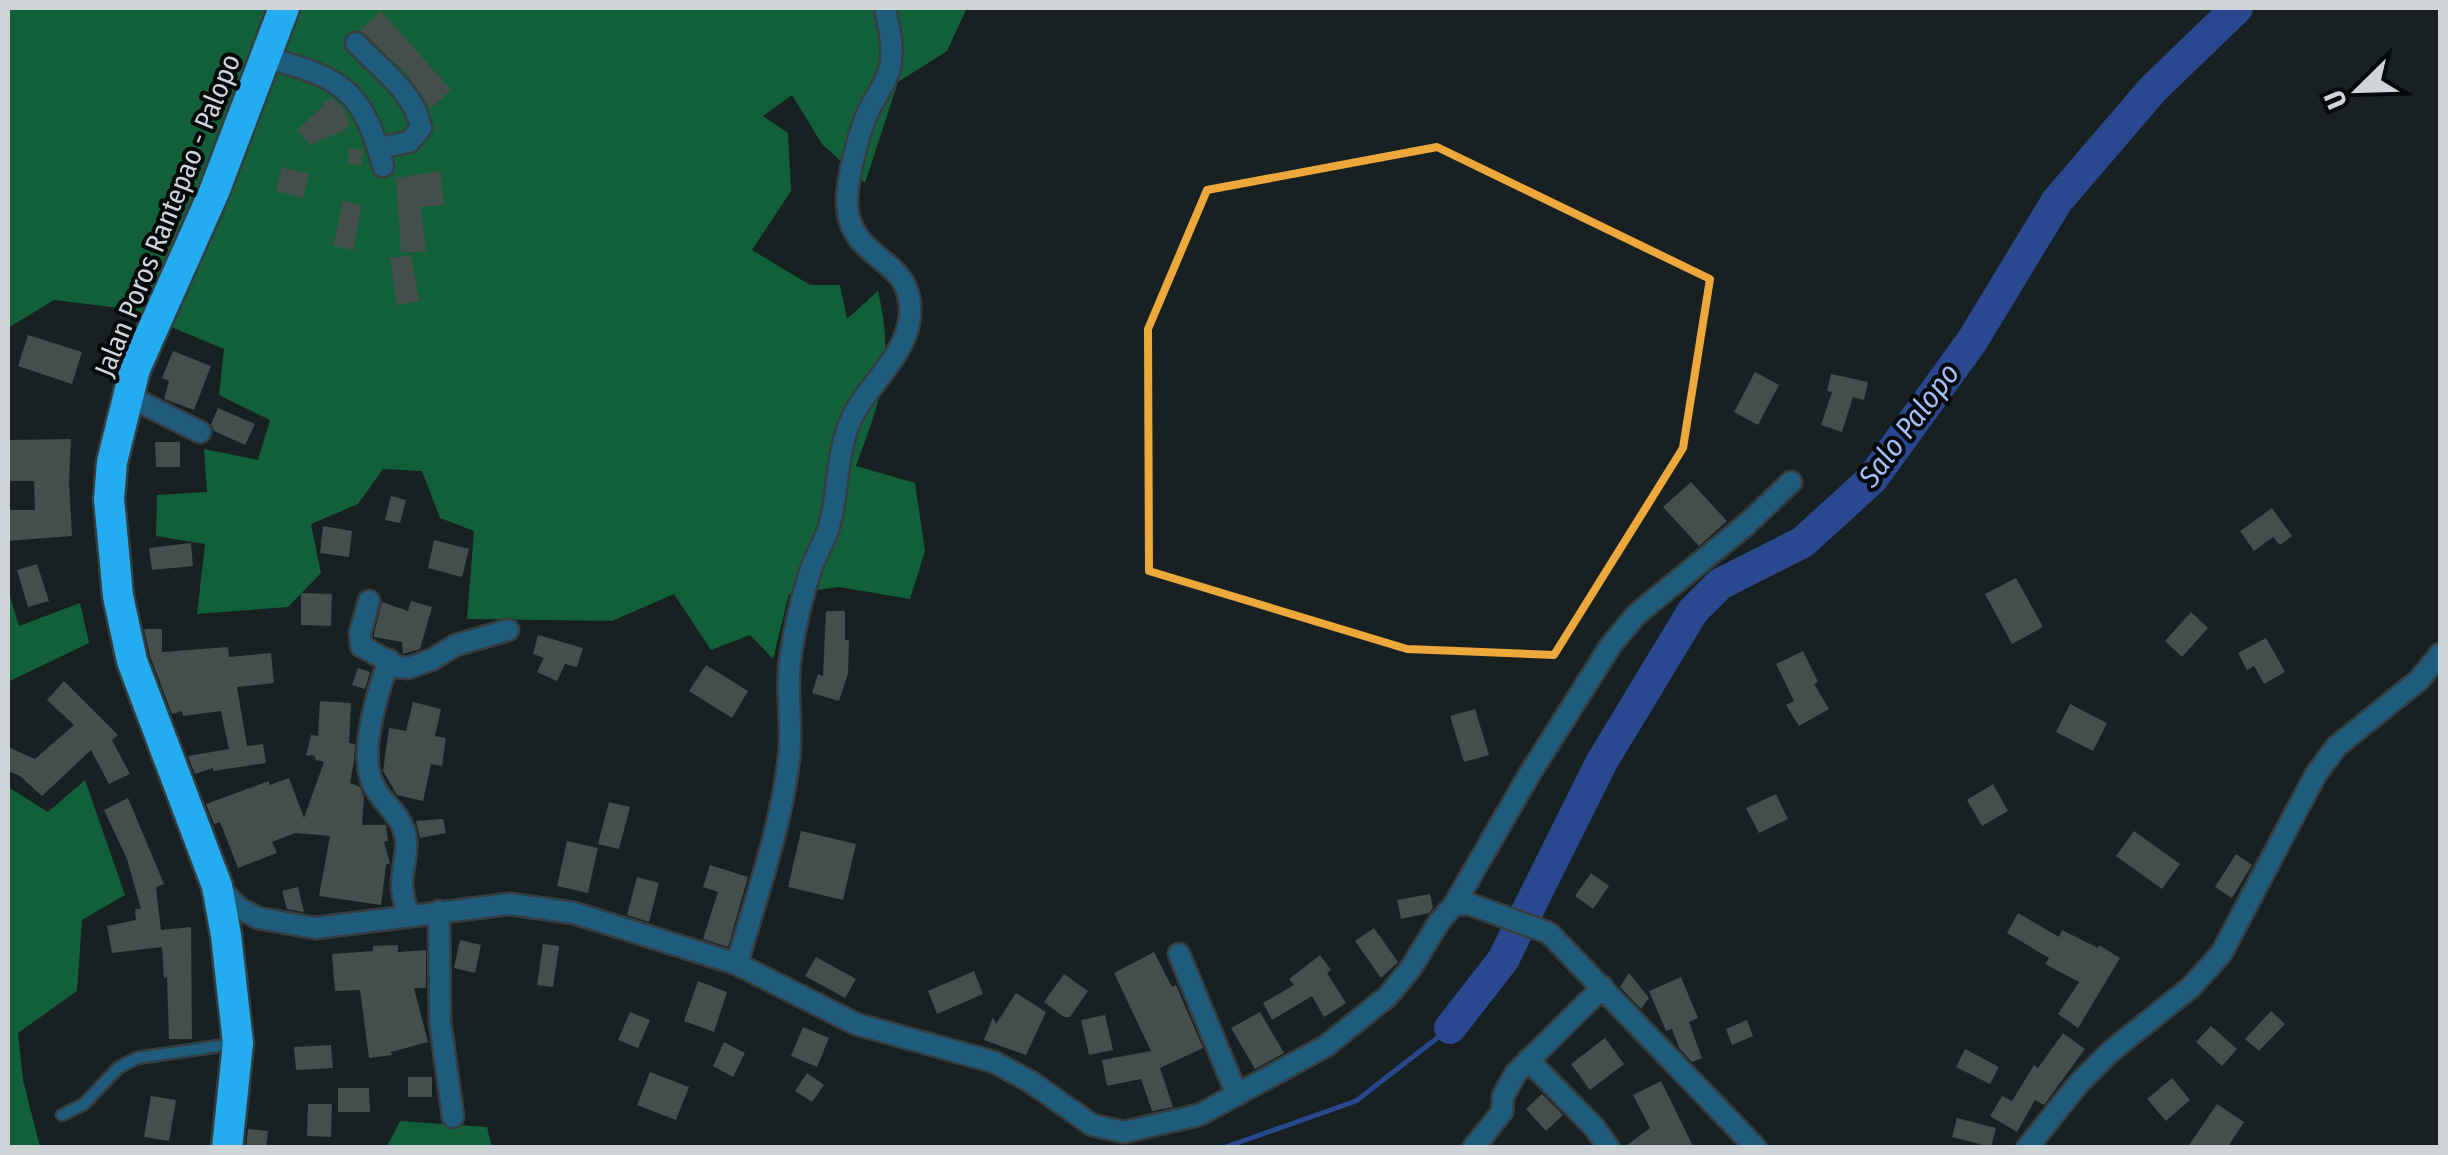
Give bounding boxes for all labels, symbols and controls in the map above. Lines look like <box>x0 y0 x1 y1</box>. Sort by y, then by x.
north arrow <box>2308 40 2408 140</box>
street label: Jalan Poros Rantepao - Palopo <box>88 49 247 381</box>
text: U <box>2317 86 2354 114</box>
water label: Salo Palopo <box>1850 356 1967 495</box>

